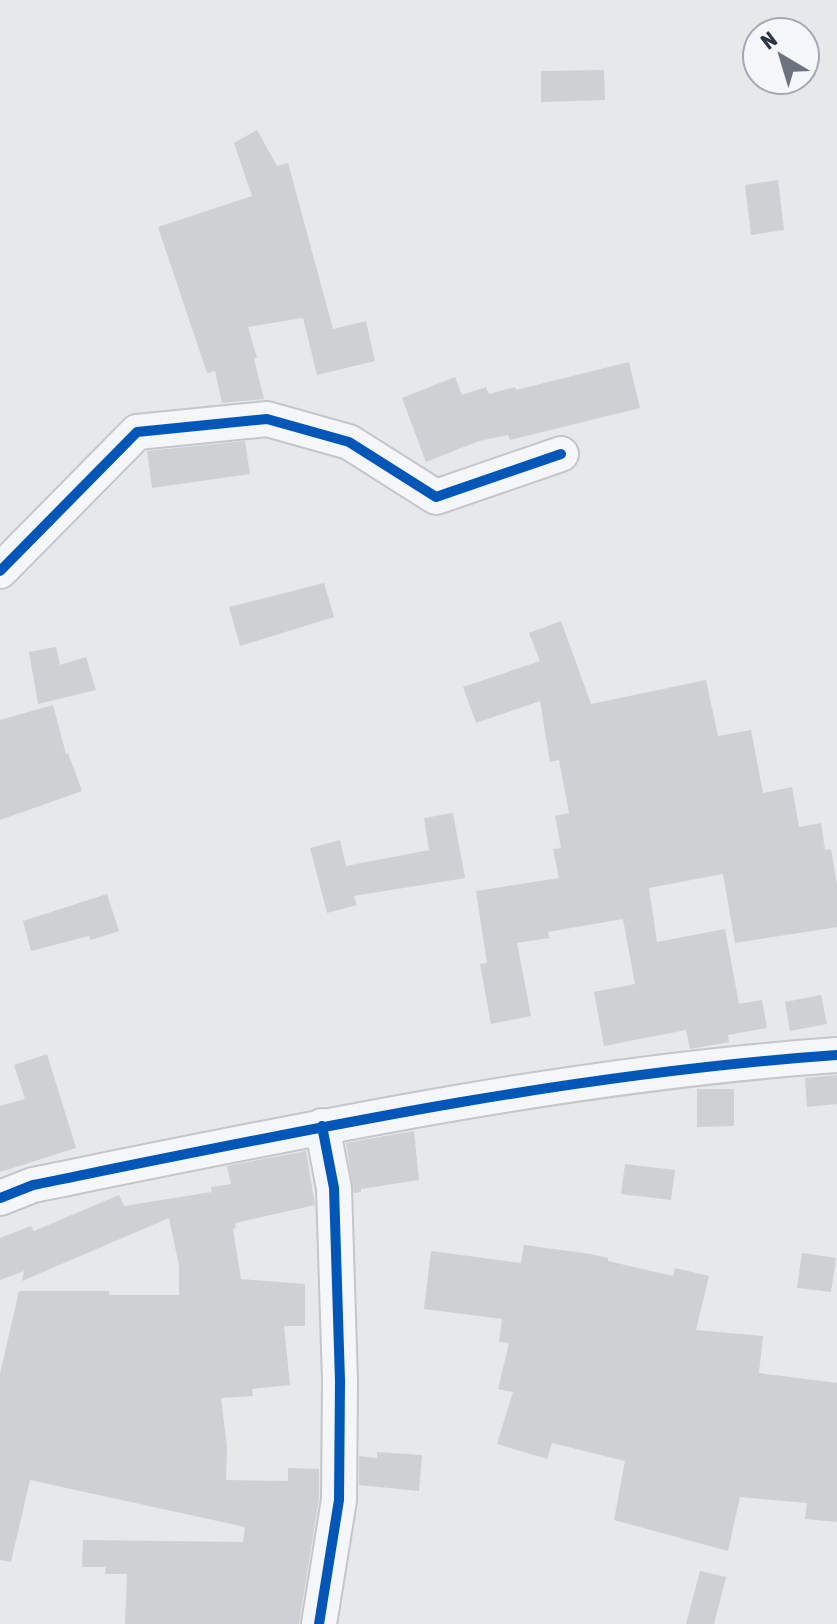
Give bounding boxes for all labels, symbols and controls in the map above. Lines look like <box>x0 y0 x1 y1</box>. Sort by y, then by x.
north arrow <box>741 16 821 96</box>
text: N <box>756 26 782 54</box>

